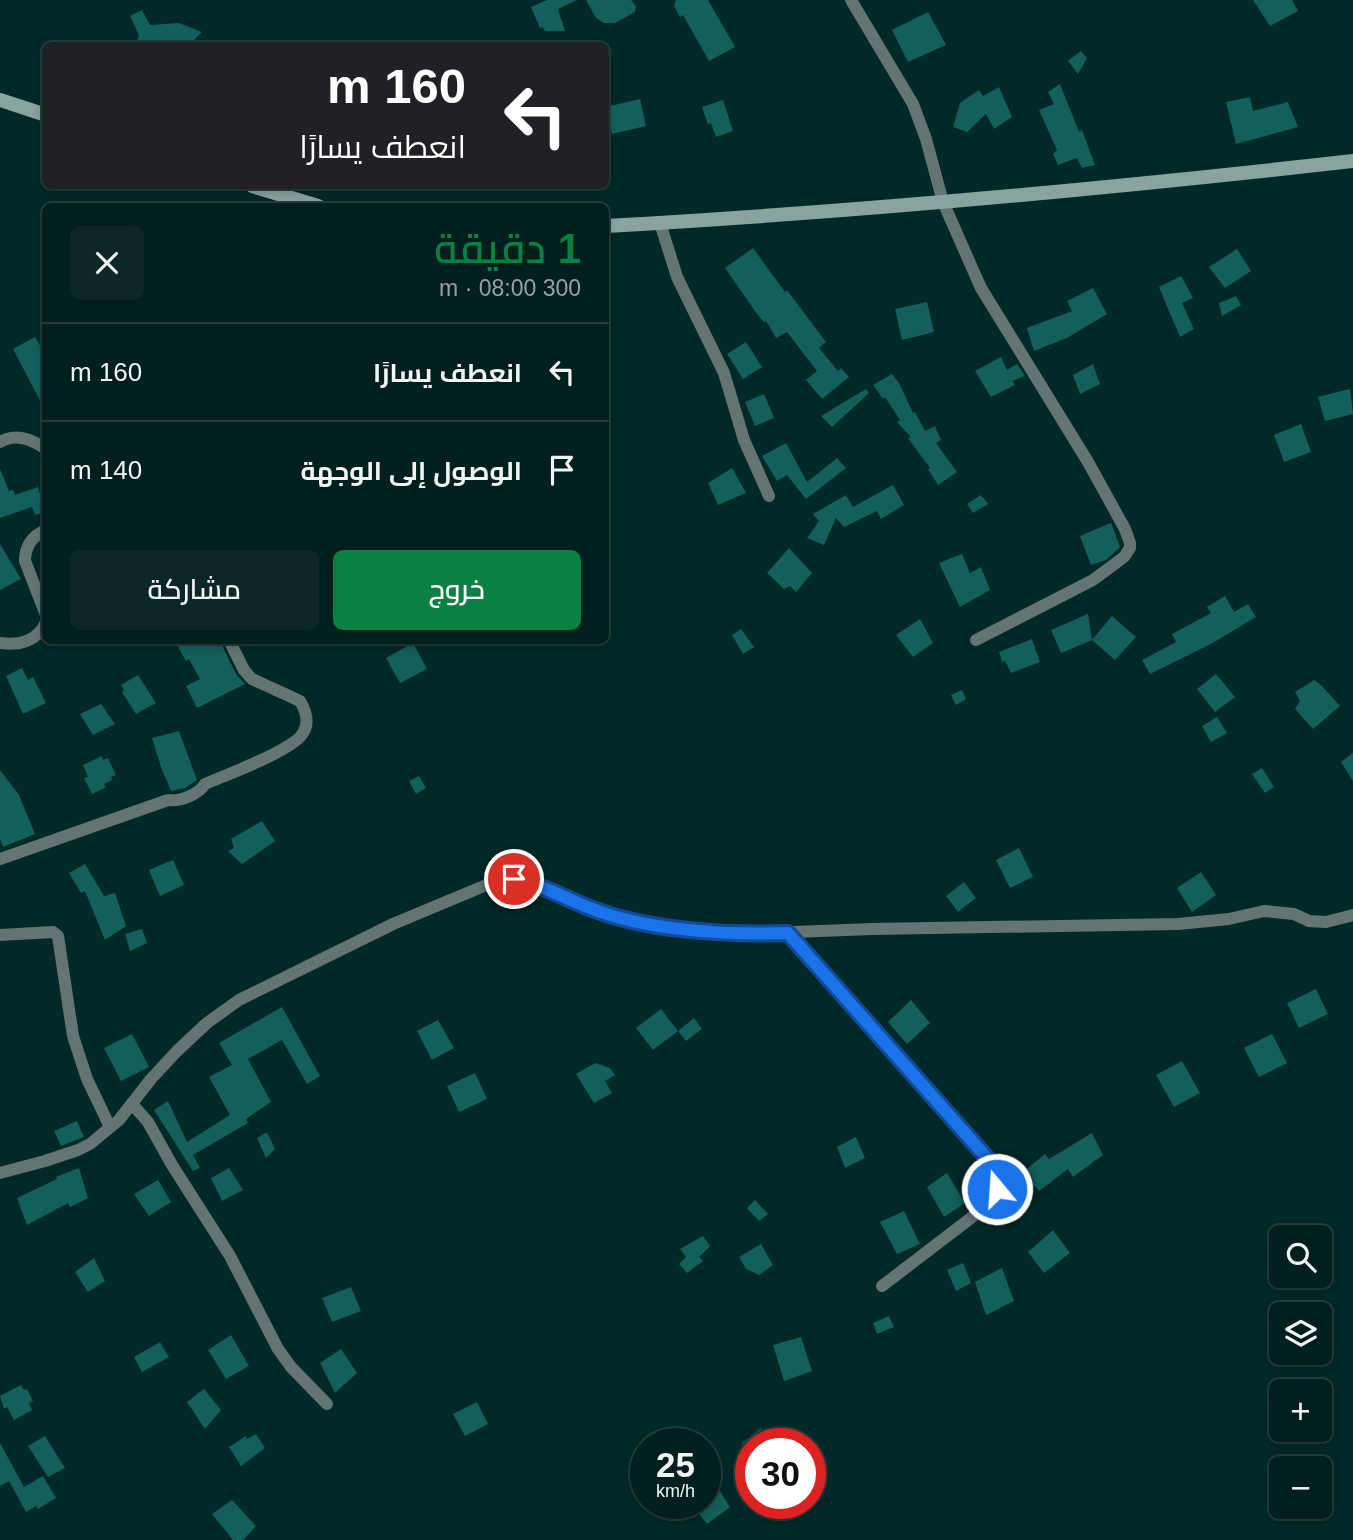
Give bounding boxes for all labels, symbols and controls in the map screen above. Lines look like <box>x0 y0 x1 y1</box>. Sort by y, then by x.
text: 160 m <box>327 59 466 113</box>
icon: left <box>490 70 581 161</box>
text: انعطف يسارًا <box>299 129 466 165</box>
text: 1 دقيقة <box>434 225 581 272</box>
button: close <box>70 226 144 300</box>
text: 300 m · 08:00 <box>439 275 581 301</box>
icon: left <box>543 353 581 391</box>
text: 160 m <box>70 357 142 387</box>
text: انعطف يسارًا <box>373 358 522 388</box>
icon: arrive <box>543 451 581 489</box>
text: 140 m <box>70 455 142 485</box>
text: الوصول إلى الوجهة <box>300 456 522 486</box>
button: مشاركة <box>70 550 319 630</box>
button: خروج <box>333 550 581 630</box>
pin <box>484 849 544 909</box>
icon: arrive <box>495 860 533 898</box>
position arrow <box>960 1152 1034 1226</box>
map controls <box>1269 1225 1332 1519</box>
button: search <box>1269 1225 1332 1288</box>
button: layers <box>1269 1302 1332 1365</box>
button: + <box>1269 1379 1332 1442</box>
speed limit sign: 30 <box>735 1428 826 1519</box>
text: 25 <box>656 1445 695 1484</box>
button: − <box>1269 1456 1332 1519</box>
text: km/h <box>656 1481 695 1501</box>

